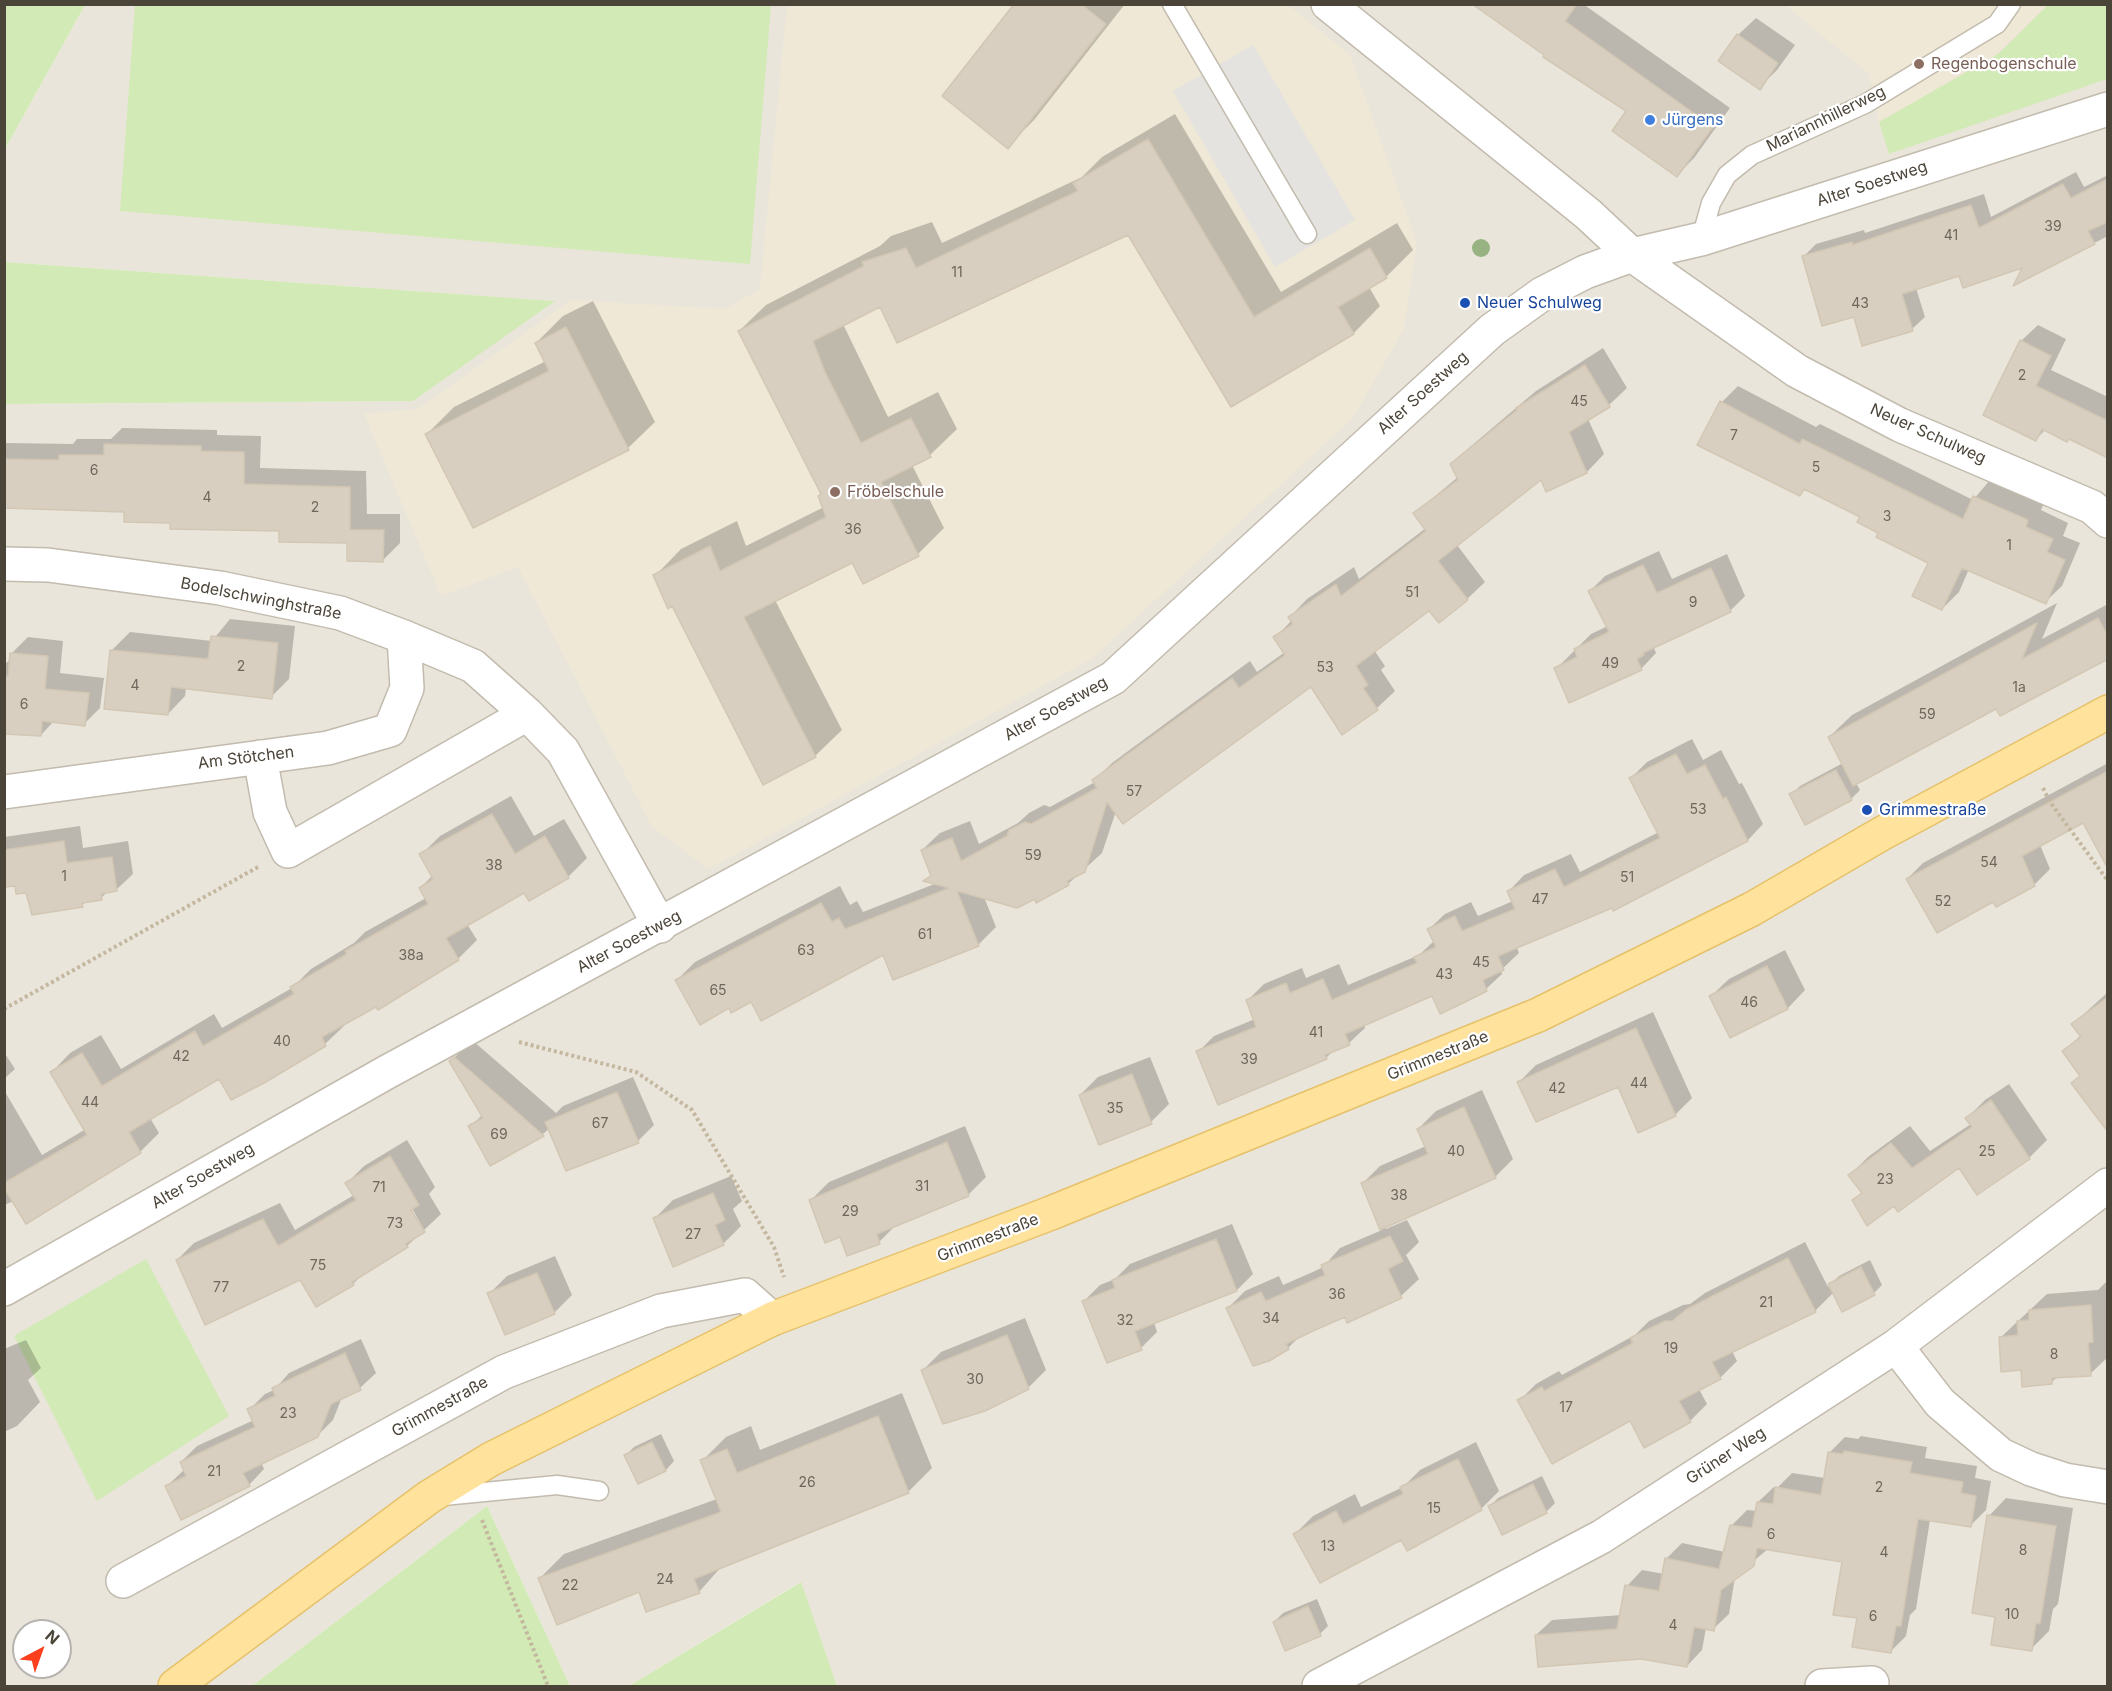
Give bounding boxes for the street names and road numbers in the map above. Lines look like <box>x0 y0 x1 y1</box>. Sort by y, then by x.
street label: Mariannhillerweg <box>1763 82 1889 156</box>
street label: Alter Soestweg <box>1814 157 1930 211</box>
street label: Alter Soestweg <box>1374 347 1472 439</box>
street label: Neuer Schulweg <box>1867 400 1989 468</box>
street label: Bodelschwinghstraße <box>179 574 343 624</box>
street label: Alter Soestweg <box>1001 673 1111 745</box>
street label: Am Stötchen <box>197 743 295 773</box>
street label: Alter Soestweg <box>574 906 684 978</box>
street label: Grimmestraße <box>1385 1027 1491 1085</box>
street label: Alter Soestweg <box>148 1139 258 1213</box>
street label: Grimmestraße <box>934 1210 1042 1266</box>
street label: Grimmestraße <box>388 1373 492 1441</box>
street label: Grüner Weg <box>1683 1423 1769 1489</box>

